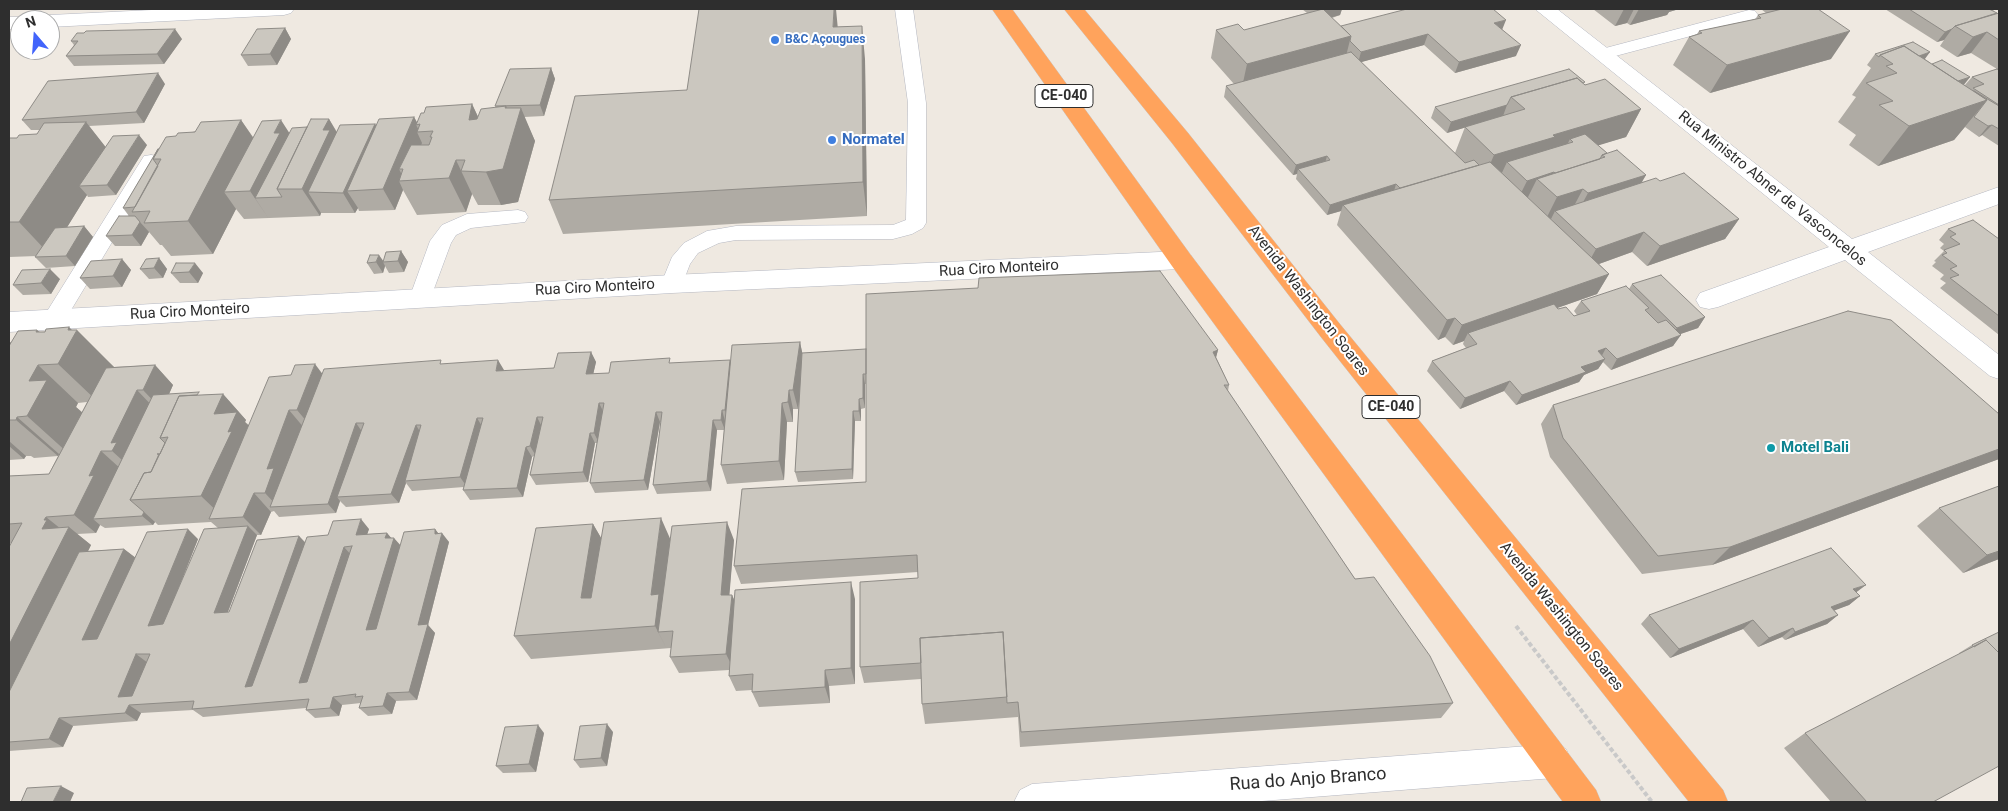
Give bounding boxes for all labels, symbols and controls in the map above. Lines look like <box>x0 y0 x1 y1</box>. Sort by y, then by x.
north arrow <box>10 10 60 60</box>
text: N <box>23 13 38 31</box>
place label: B&C Açougues <box>785 33 865 47</box>
marker: B&C Açougues <box>769 34 781 46</box>
road number: CE-040 <box>1035 84 1093 108</box>
street label: Rua Ministro Abner de Vasconcelos <box>1674 107 1870 271</box>
place label: Normatel <box>842 131 905 149</box>
marker: Normatel <box>826 134 838 146</box>
street label: Avenida Washington Soares <box>1244 222 1372 380</box>
street label: Rua Ciro Monteiro <box>939 257 1059 281</box>
street label: Rua Ciro Monteiro <box>535 276 655 300</box>
street label: Rua Ciro Monteiro <box>130 300 250 324</box>
road number: CE-040 <box>1362 396 1420 418</box>
place label: Motel Bali <box>1781 439 1849 457</box>
marker: Motel Bali <box>1765 442 1777 454</box>
street label: Avenida Washington Soares <box>1495 539 1627 695</box>
street label: Rua do Anjo Branco <box>1229 764 1387 796</box>

